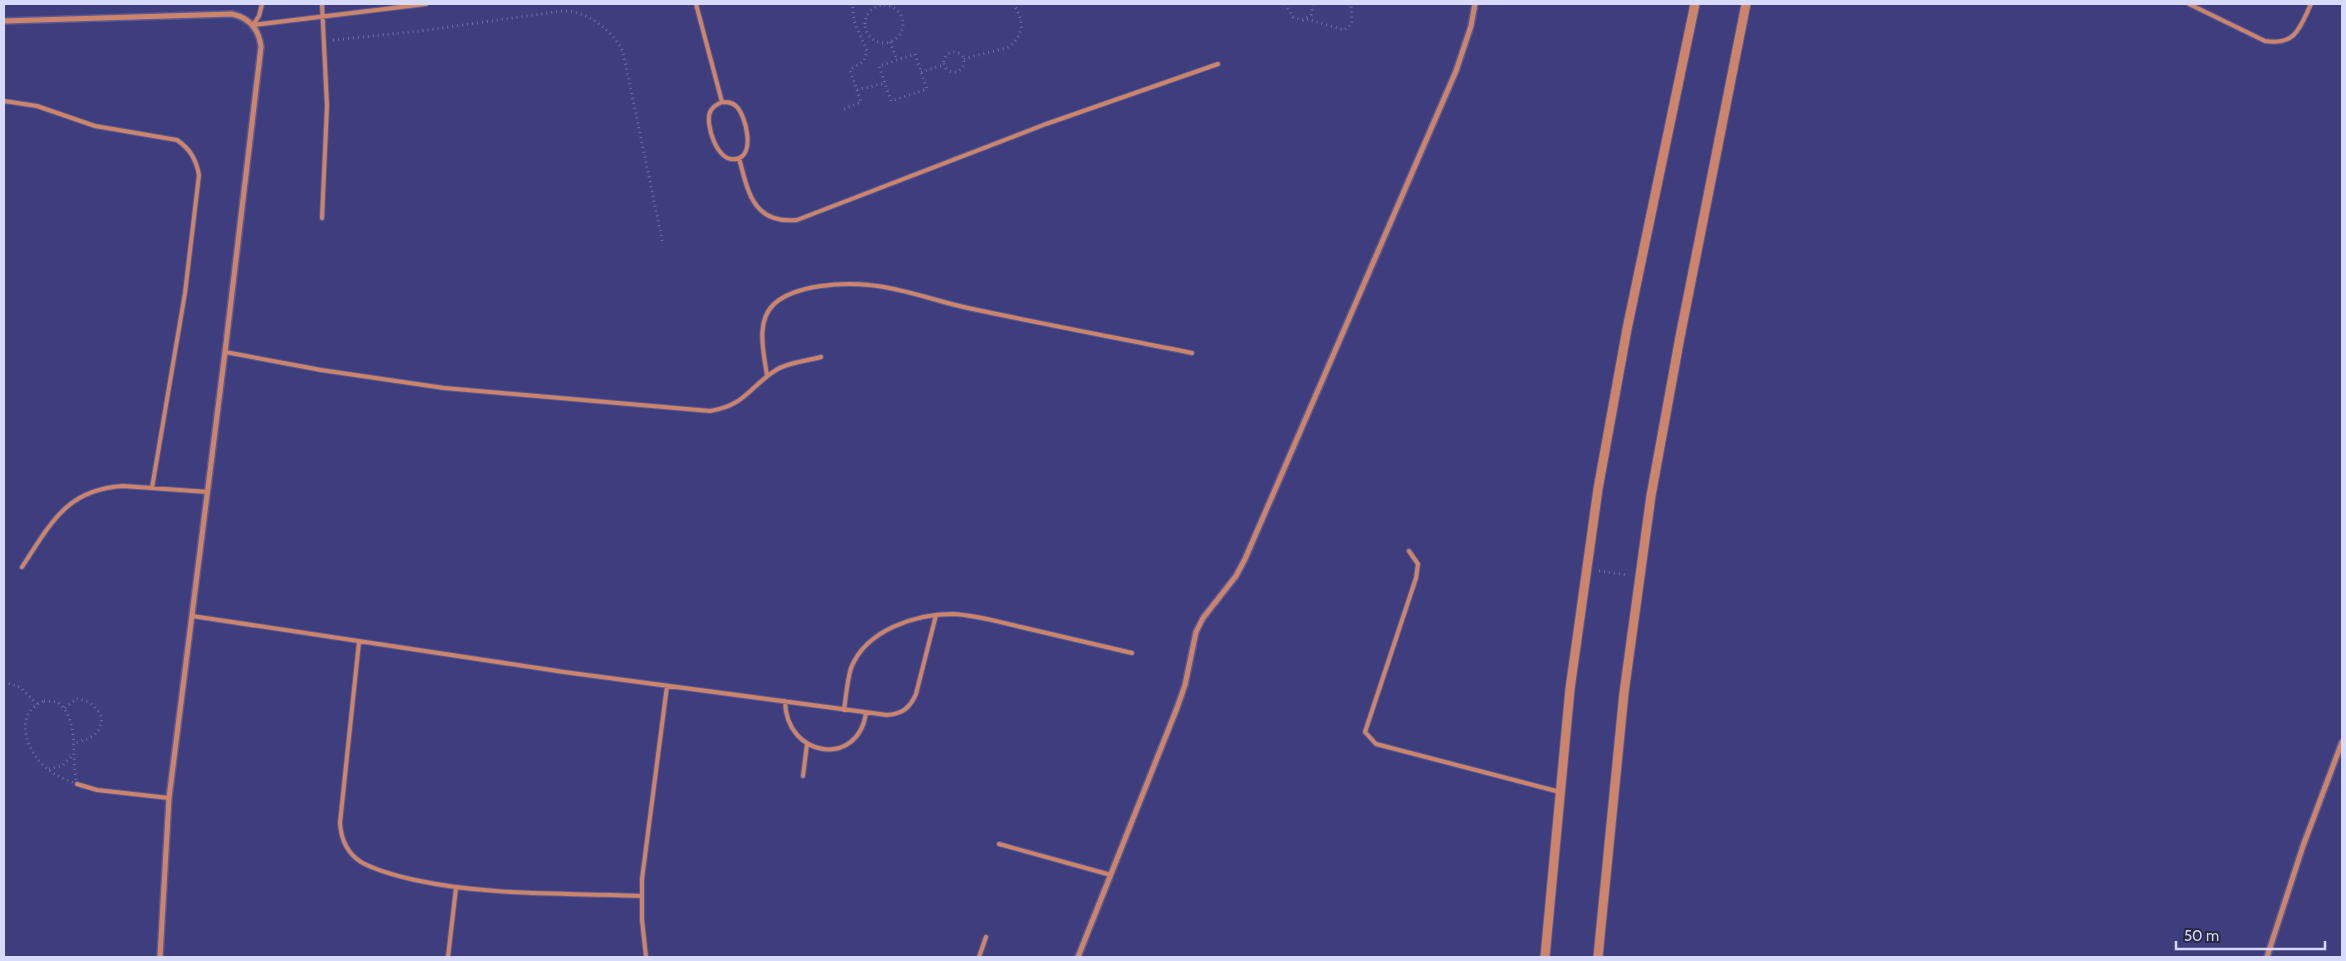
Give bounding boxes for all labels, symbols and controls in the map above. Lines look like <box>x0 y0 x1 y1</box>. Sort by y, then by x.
scale bar <box>2176 918 2325 950</box>
text: 50 m <box>2184 927 2219 945</box>

